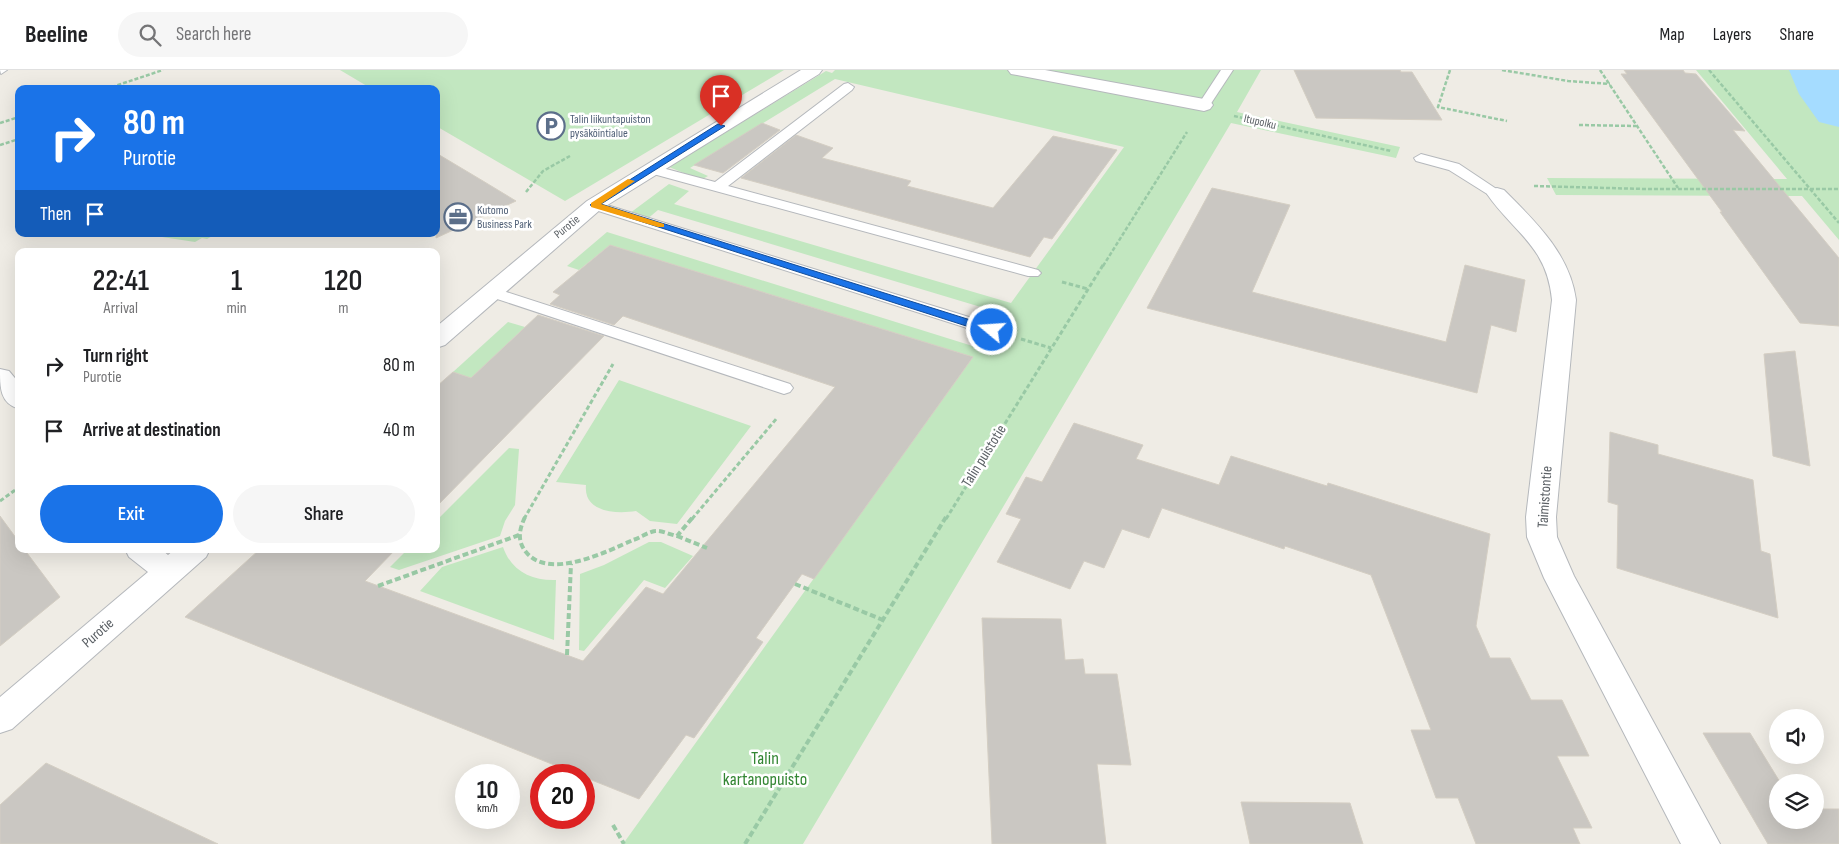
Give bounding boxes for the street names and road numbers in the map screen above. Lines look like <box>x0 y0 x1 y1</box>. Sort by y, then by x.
street label: Itupolku <box>1242 111 1278 133</box>
street label: Purotie <box>551 212 583 242</box>
street label: Talin puistotie <box>957 421 1011 491</box>
street label: Taimistontie <box>1533 465 1557 529</box>
street label: Purotie <box>78 614 118 652</box>

